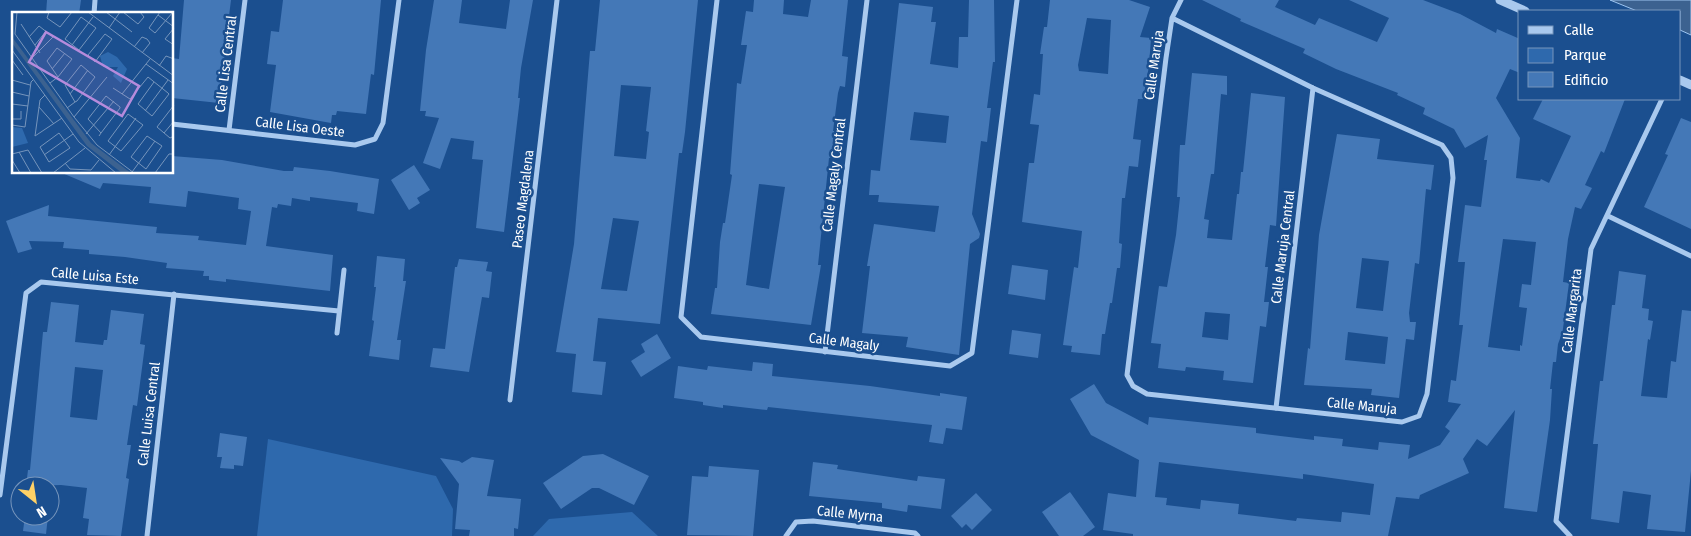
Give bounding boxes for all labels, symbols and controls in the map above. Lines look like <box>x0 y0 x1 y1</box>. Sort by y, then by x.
legend <box>1518 10 1681 100</box>
inset map <box>12 12 174 174</box>
street label: Calle Lisa Central <box>212 14 240 113</box>
text: Calle <box>1564 21 1594 39</box>
street label: Calle Maruja <box>1141 29 1167 101</box>
text: Parque <box>1564 46 1607 64</box>
text: Edificio <box>1564 71 1609 89</box>
street label: Calle Lisa Oeste <box>254 113 346 141</box>
street label: Calle Magaly Central <box>819 117 849 233</box>
street label: Paseo Magdalena <box>509 149 537 249</box>
street label: Calle Maruja Central <box>1268 189 1298 305</box>
street label: Calle Luisa Este <box>50 264 140 288</box>
street label: Calle Margarita <box>1558 267 1586 355</box>
street label: Calle Magaly <box>808 329 881 355</box>
street label: Calle Luisa Central <box>134 361 164 467</box>
street label: Calle Maruja <box>1326 394 1398 418</box>
north arrow <box>10 476 60 526</box>
text: N <box>33 502 49 521</box>
street label: Calle Myrna <box>816 502 884 526</box>

